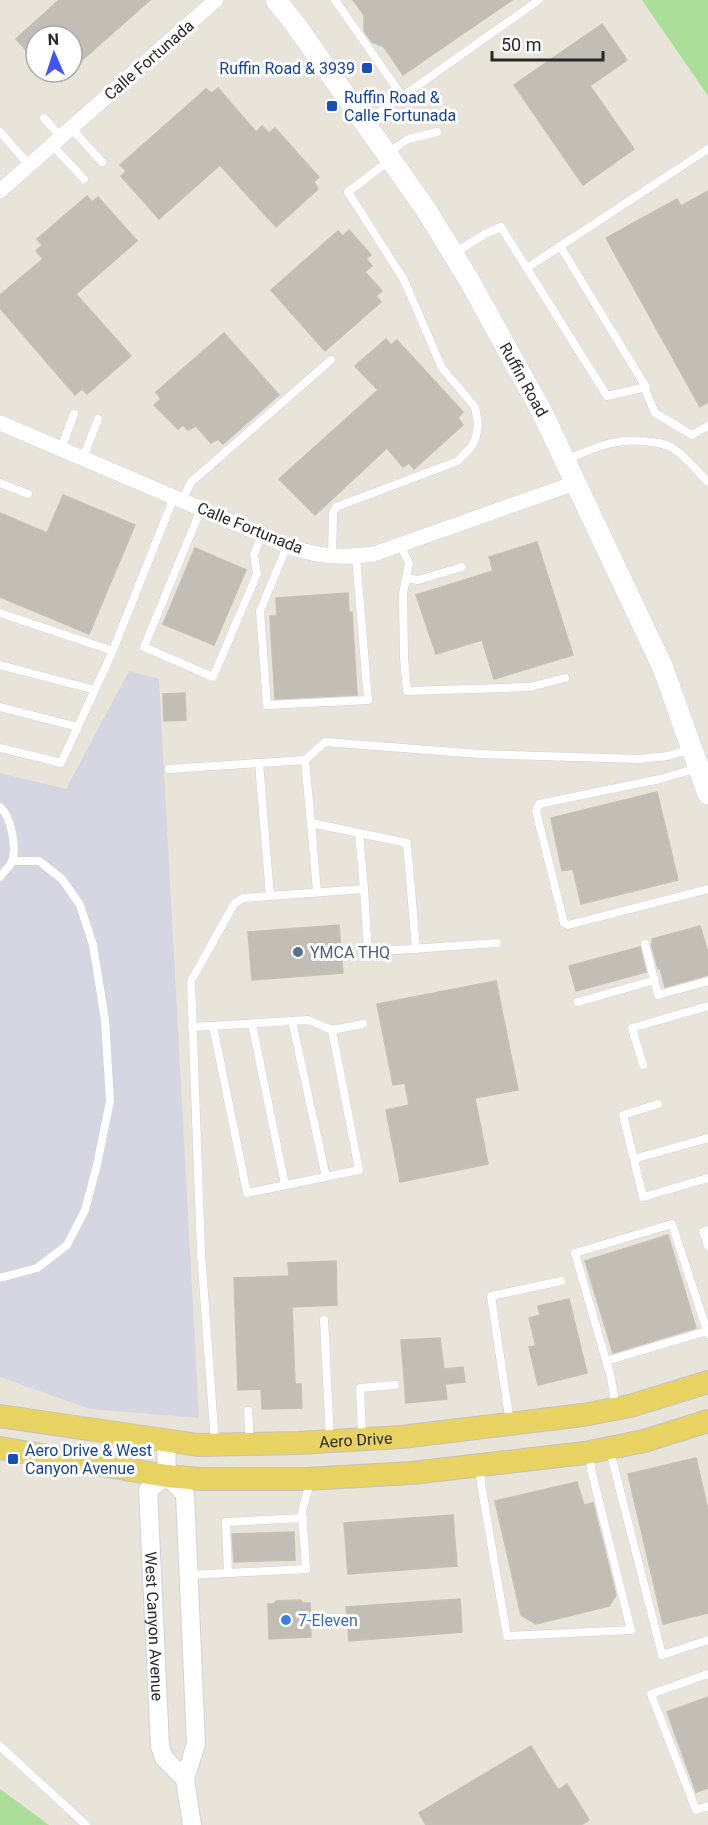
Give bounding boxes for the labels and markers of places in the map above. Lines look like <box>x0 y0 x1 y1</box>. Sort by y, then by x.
place label: Ruffin Road & 3939 <box>219 59 355 78</box>
marker: Ruffin Road & 3939 <box>360 61 374 75</box>
place label: Ruffin Road & Calle Fortunada <box>344 88 456 125</box>
marker: Ruffin Road & Calle Fortunada <box>325 99 339 113</box>
place label: YMCA THQ <box>310 943 390 962</box>
marker: YMCA THQ <box>291 945 305 959</box>
place label: Aero Drive & West Canyon Avenue <box>25 1441 152 1478</box>
marker: Aero Drive & West Canyon Avenue <box>6 1452 20 1466</box>
place label: 7-Eleven <box>298 1611 358 1630</box>
marker: 7-Eleven <box>279 1613 293 1627</box>

